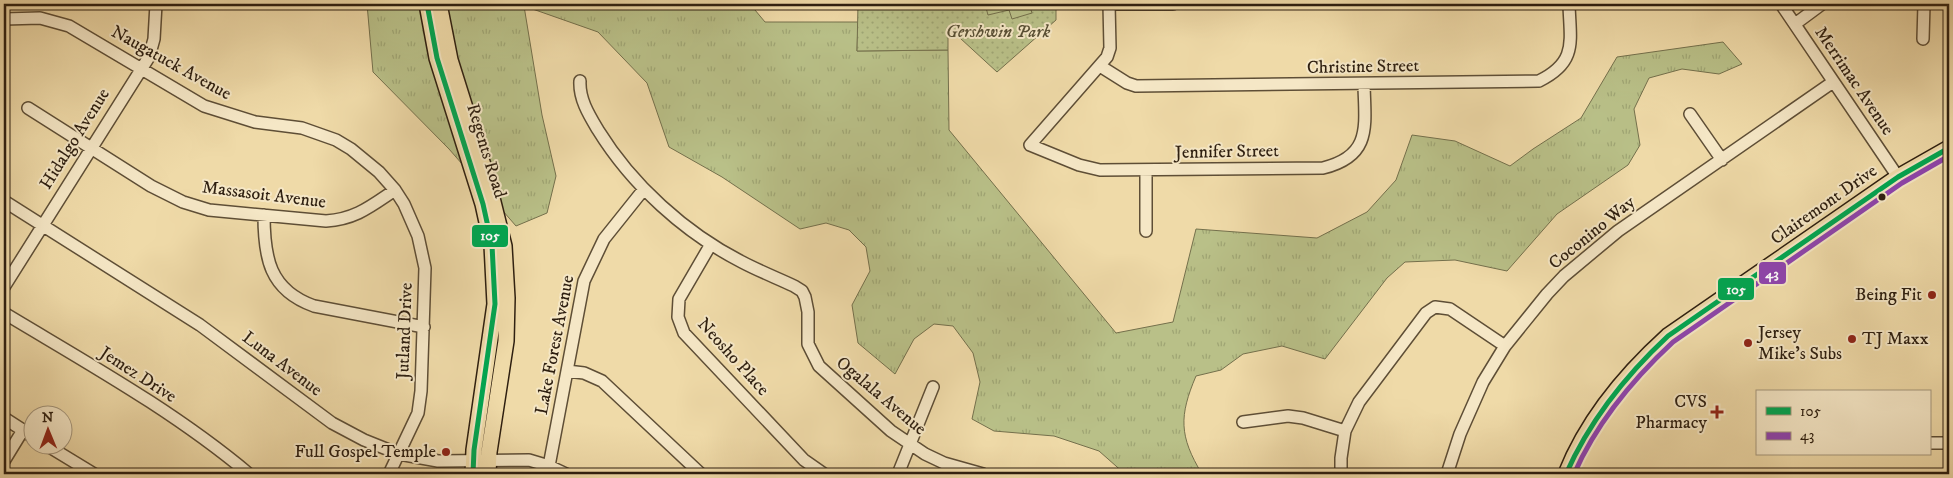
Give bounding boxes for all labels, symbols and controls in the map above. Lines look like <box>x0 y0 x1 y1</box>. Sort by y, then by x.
street label: Naugatuck Avenue <box>107 21 235 105</box>
park label: Gershwin Park <box>946 21 1051 43</box>
street label: Merrimac Avenue <box>1810 22 1898 140</box>
street label: Christine Street <box>1307 55 1420 79</box>
street label: Hidalgo Avenue <box>35 84 115 194</box>
street label: Regents Road <box>461 101 511 201</box>
street label: Jennifer Street <box>1173 140 1279 164</box>
street label: Clairemont Drive <box>1766 160 1882 250</box>
street label: Massasoit Avenue <box>201 176 327 214</box>
street label: Coconino Way <box>1544 191 1640 275</box>
unlabelled marker <box>1877 192 1887 202</box>
line badge: 105 <box>471 224 509 248</box>
text: 105 <box>480 227 500 245</box>
line badge: 43 <box>1758 261 1787 285</box>
text: 43 <box>1764 265 1779 283</box>
street label: Lake Forest Avenue <box>531 273 579 417</box>
line badge: 105 <box>1717 277 1755 301</box>
text: 105 <box>1726 281 1746 299</box>
street label: Jutland Drive <box>392 282 418 382</box>
place label: Being Fit <box>1855 284 1922 306</box>
marker: Being Fit <box>1926 289 1938 301</box>
street label: Neosho Place <box>692 313 774 401</box>
place label: Jersey Mike's Subs <box>1756 322 1842 365</box>
street label: Luna Avenue <box>238 327 326 401</box>
place label: TJ Maxx <box>1862 328 1929 350</box>
marker: TJ Maxx <box>1846 333 1858 345</box>
marker: Jersey Mike's Subs <box>1742 337 1754 349</box>
street label: Jemez Drive <box>94 341 180 408</box>
street label: Ogalala Avenue <box>831 352 931 440</box>
legend <box>1756 390 1930 456</box>
place label: CVS Pharmacy <box>1635 391 1707 434</box>
text: 105 <box>1800 402 1822 421</box>
north arrow <box>22 406 72 456</box>
marker: CVS Pharmacy <box>1711 406 1723 418</box>
text: N <box>42 409 54 427</box>
text: 43 <box>1800 426 1814 445</box>
place label: Full Gospel Temple <box>294 441 436 463</box>
marker: Full Gospel Temple <box>440 446 452 458</box>

